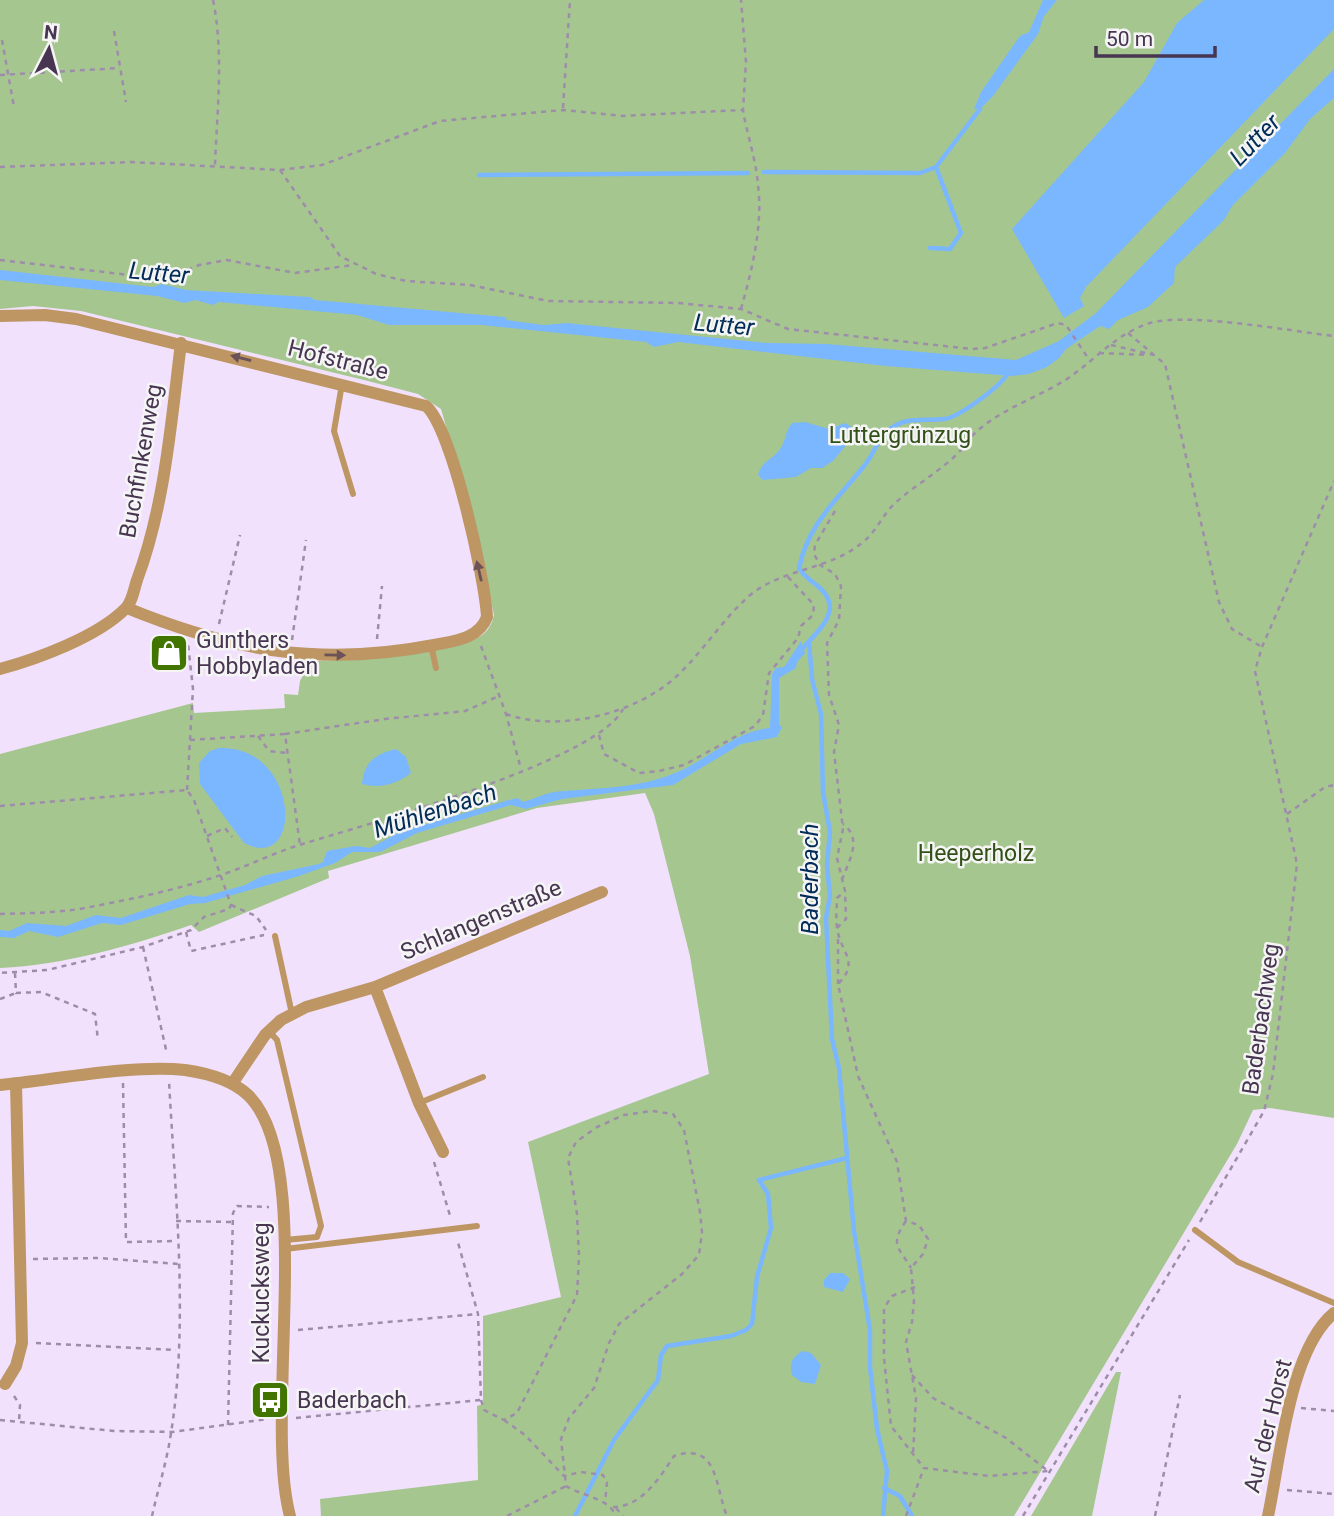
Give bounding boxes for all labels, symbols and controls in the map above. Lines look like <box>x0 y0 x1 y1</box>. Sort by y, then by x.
north arrow <box>14 14 84 84</box>
scale bar <box>1096 14 1215 58</box>
text: N <box>43 20 59 45</box>
text: 50 m <box>1106 27 1153 51</box>
water label: Lutter <box>1224 108 1287 171</box>
water label: Lutter <box>128 256 191 290</box>
water label: Lutter <box>693 308 756 342</box>
street label: Hofstraße <box>285 334 391 386</box>
one-way arrow <box>230 352 252 363</box>
street label: Buchfinkenweg <box>114 382 168 540</box>
park label: Luttergrünzug <box>829 422 971 449</box>
one-way arrow <box>473 560 484 582</box>
place label: Gunthers Hobbyladen <box>196 627 318 680</box>
shop icon: Gunthers Hobbyladen <box>148 632 190 674</box>
one-way arrow <box>324 649 346 661</box>
water label: Mühlenbach <box>370 778 500 844</box>
water label: Baderbach <box>796 823 824 935</box>
park label: Heeperholz <box>918 840 1034 867</box>
street label: Schlangenstraße <box>397 874 565 966</box>
street label: Baderbachweg <box>1237 942 1285 1096</box>
street label: Kuckucksweg <box>248 1222 275 1364</box>
street label: Auf der Horst <box>1238 1356 1298 1496</box>
bus stop icon: Baderbach <box>249 1379 291 1421</box>
place label: Baderbach <box>297 1387 407 1414</box>

